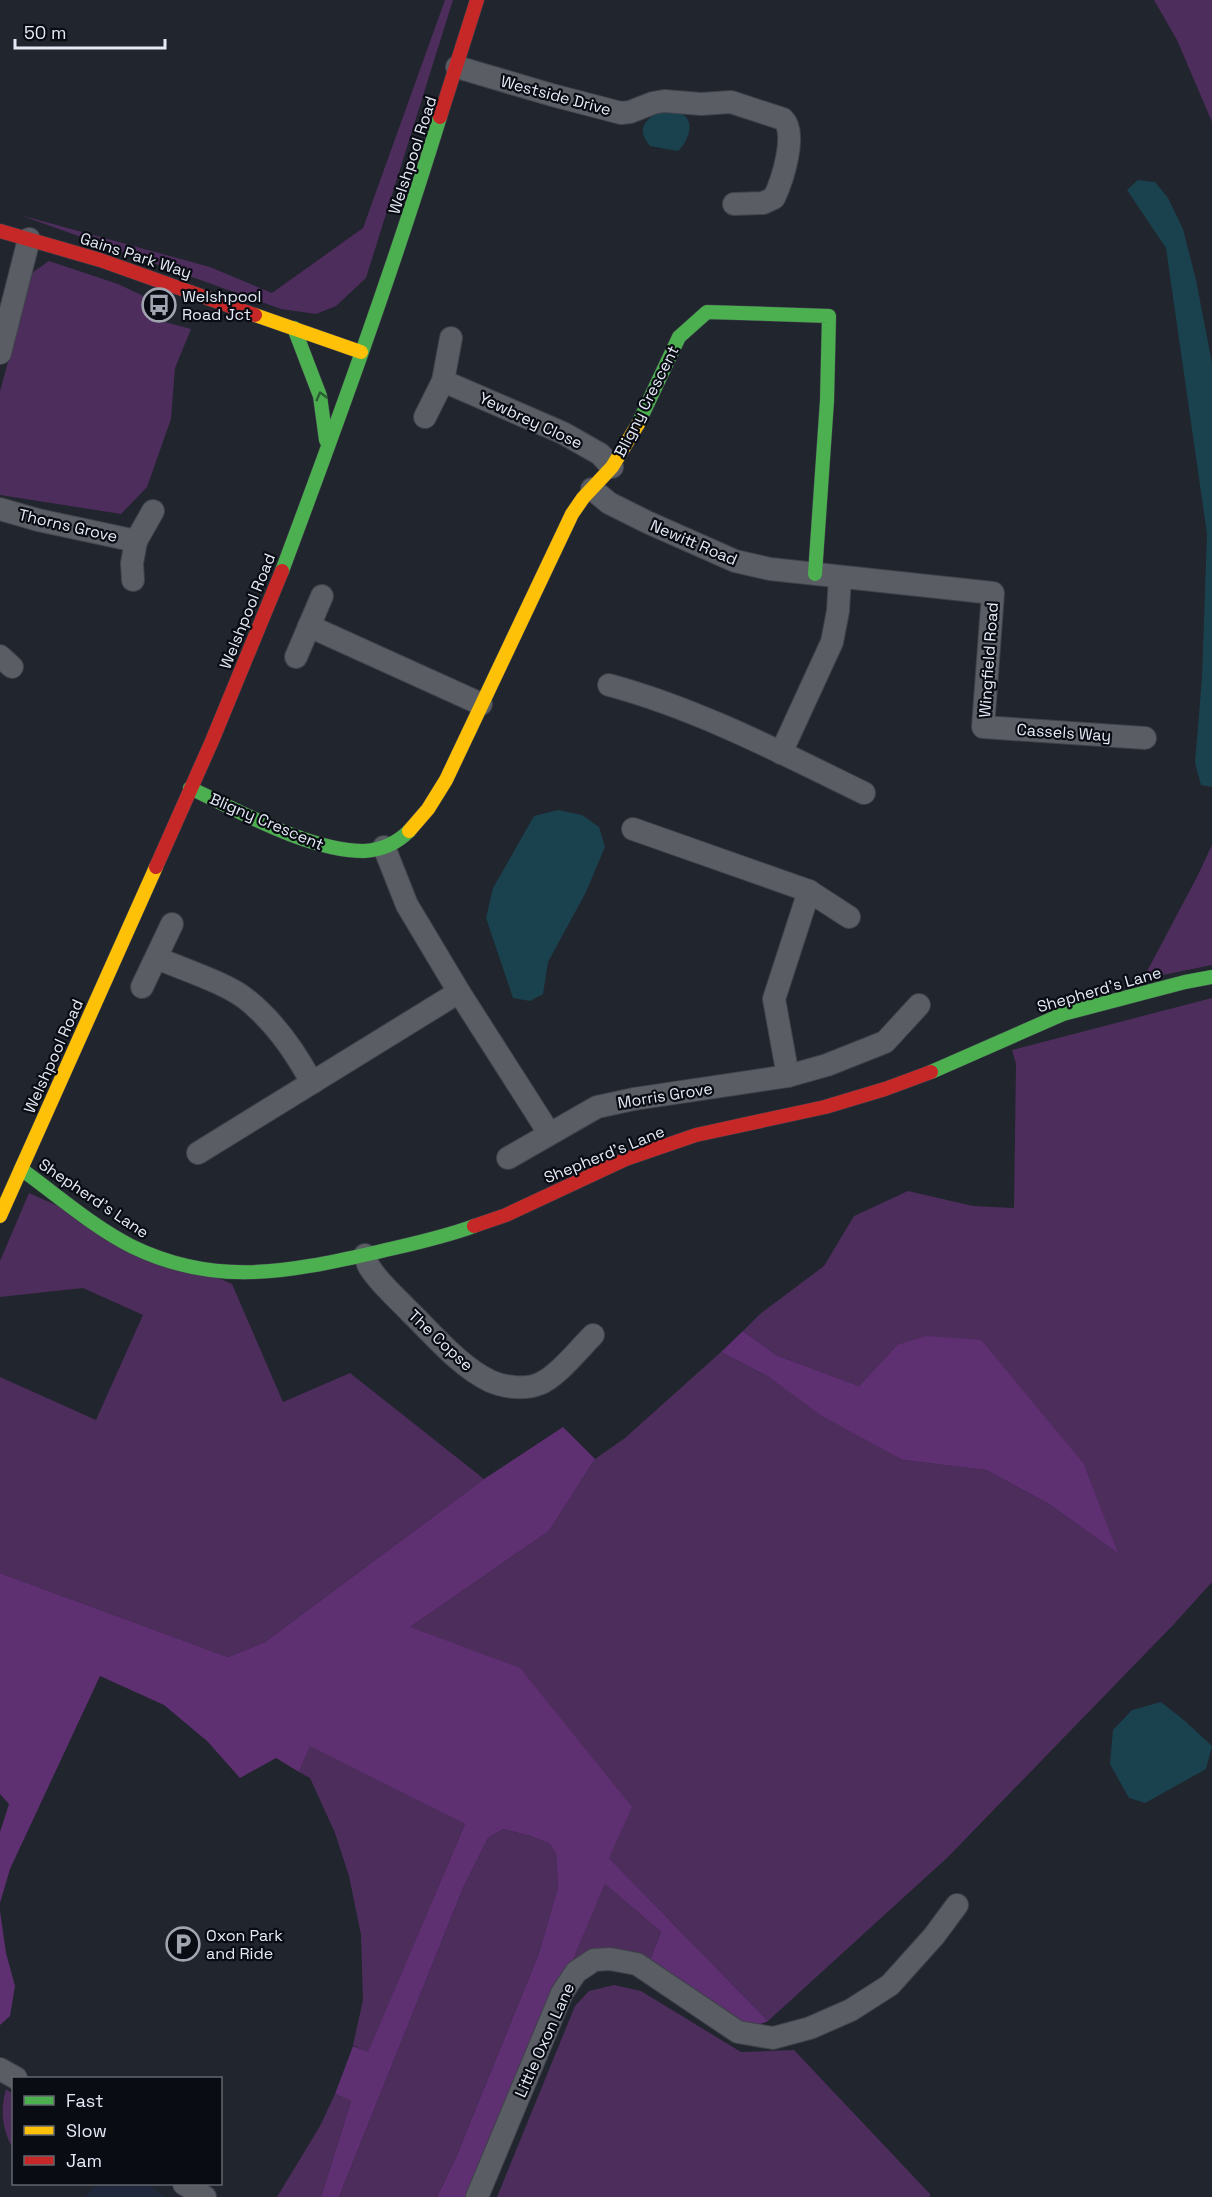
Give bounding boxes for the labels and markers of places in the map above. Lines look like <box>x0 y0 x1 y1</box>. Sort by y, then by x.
place label: Welshpool Road Jct <box>182 286 261 325</box>
bus stop icon: Welshpool Road Jct <box>141 287 177 323</box>
place label: Oxon Park and Ride <box>206 1925 283 1964</box>
parking icon: Oxon Park and Ride <box>165 1926 201 1962</box>

